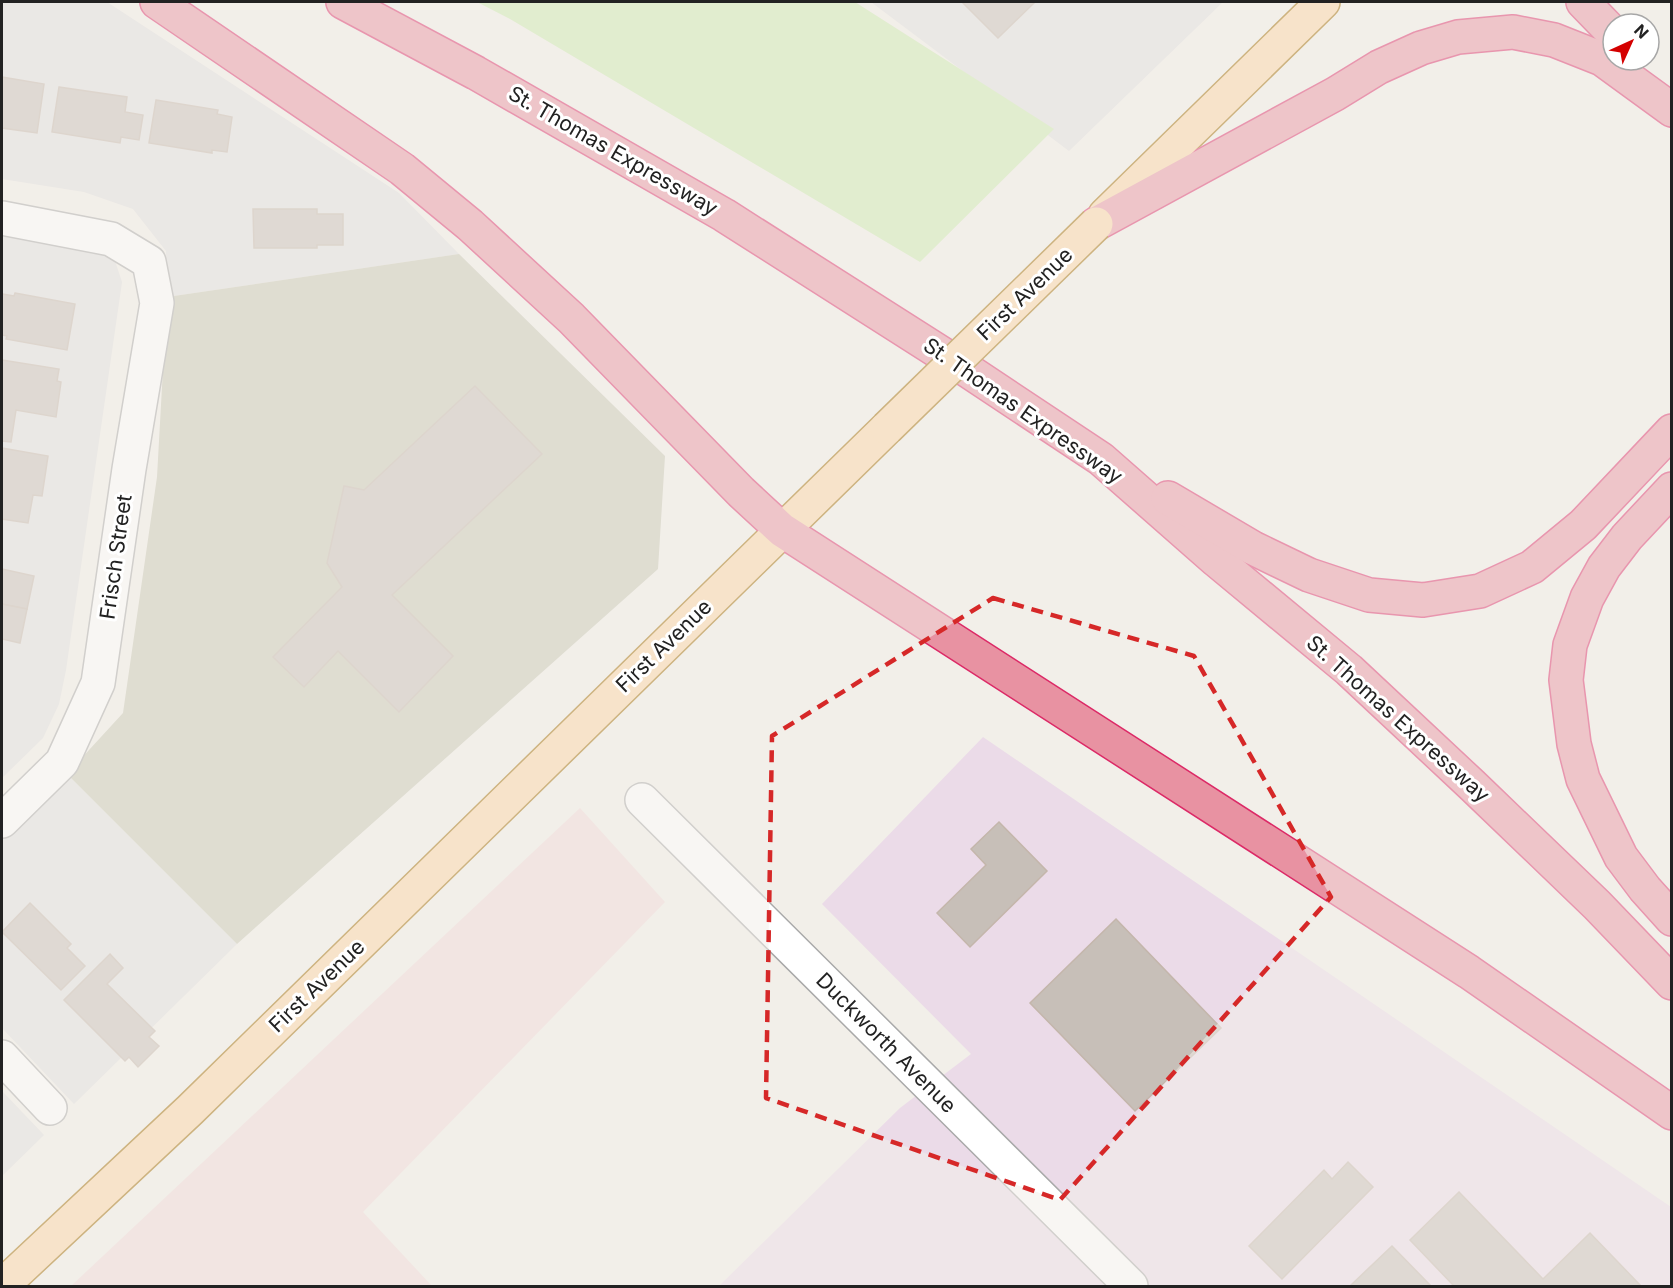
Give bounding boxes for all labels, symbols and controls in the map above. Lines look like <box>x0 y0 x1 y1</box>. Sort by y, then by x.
north arrow <box>1601 12 1661 72</box>
text: N <box>1630 20 1653 43</box>
street label: St. Thomas Expressway <box>504 80 722 221</box>
street label: First Avenue <box>972 242 1078 345</box>
street label: St. Thomas Expressway <box>919 332 1128 489</box>
street label: Frisch Street <box>94 493 137 621</box>
street label: First Avenue <box>611 594 717 697</box>
street label: St. Thomas Expressway <box>1302 630 1495 807</box>
street label: First Avenue <box>264 934 370 1037</box>
street label: Duckworth Avenue <box>811 967 962 1118</box>

